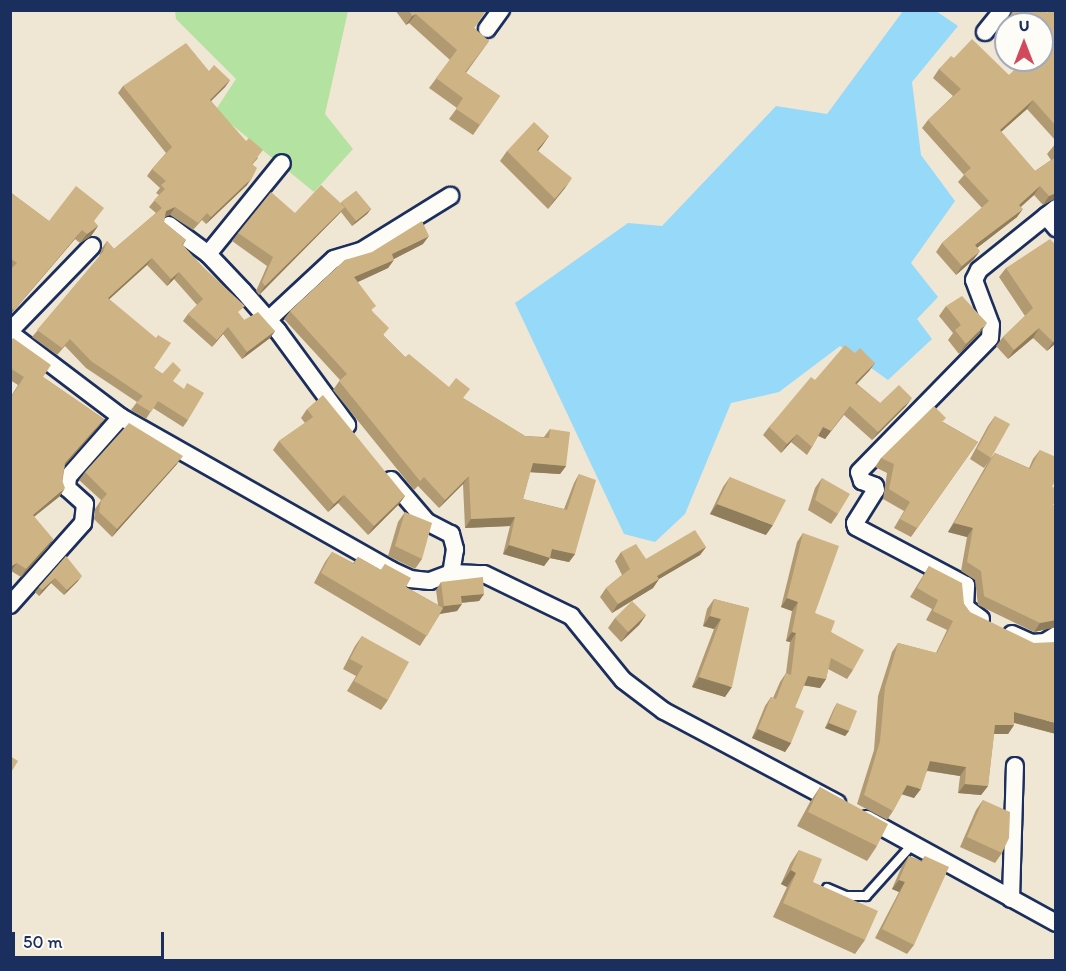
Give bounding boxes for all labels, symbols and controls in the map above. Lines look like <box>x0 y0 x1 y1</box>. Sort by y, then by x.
north arrow <box>994 12 1054 72</box>
text: U <box>1019 16 1029 35</box>
scale bar <box>15 920 166 958</box>
text: 50 m <box>23 931 63 953</box>

